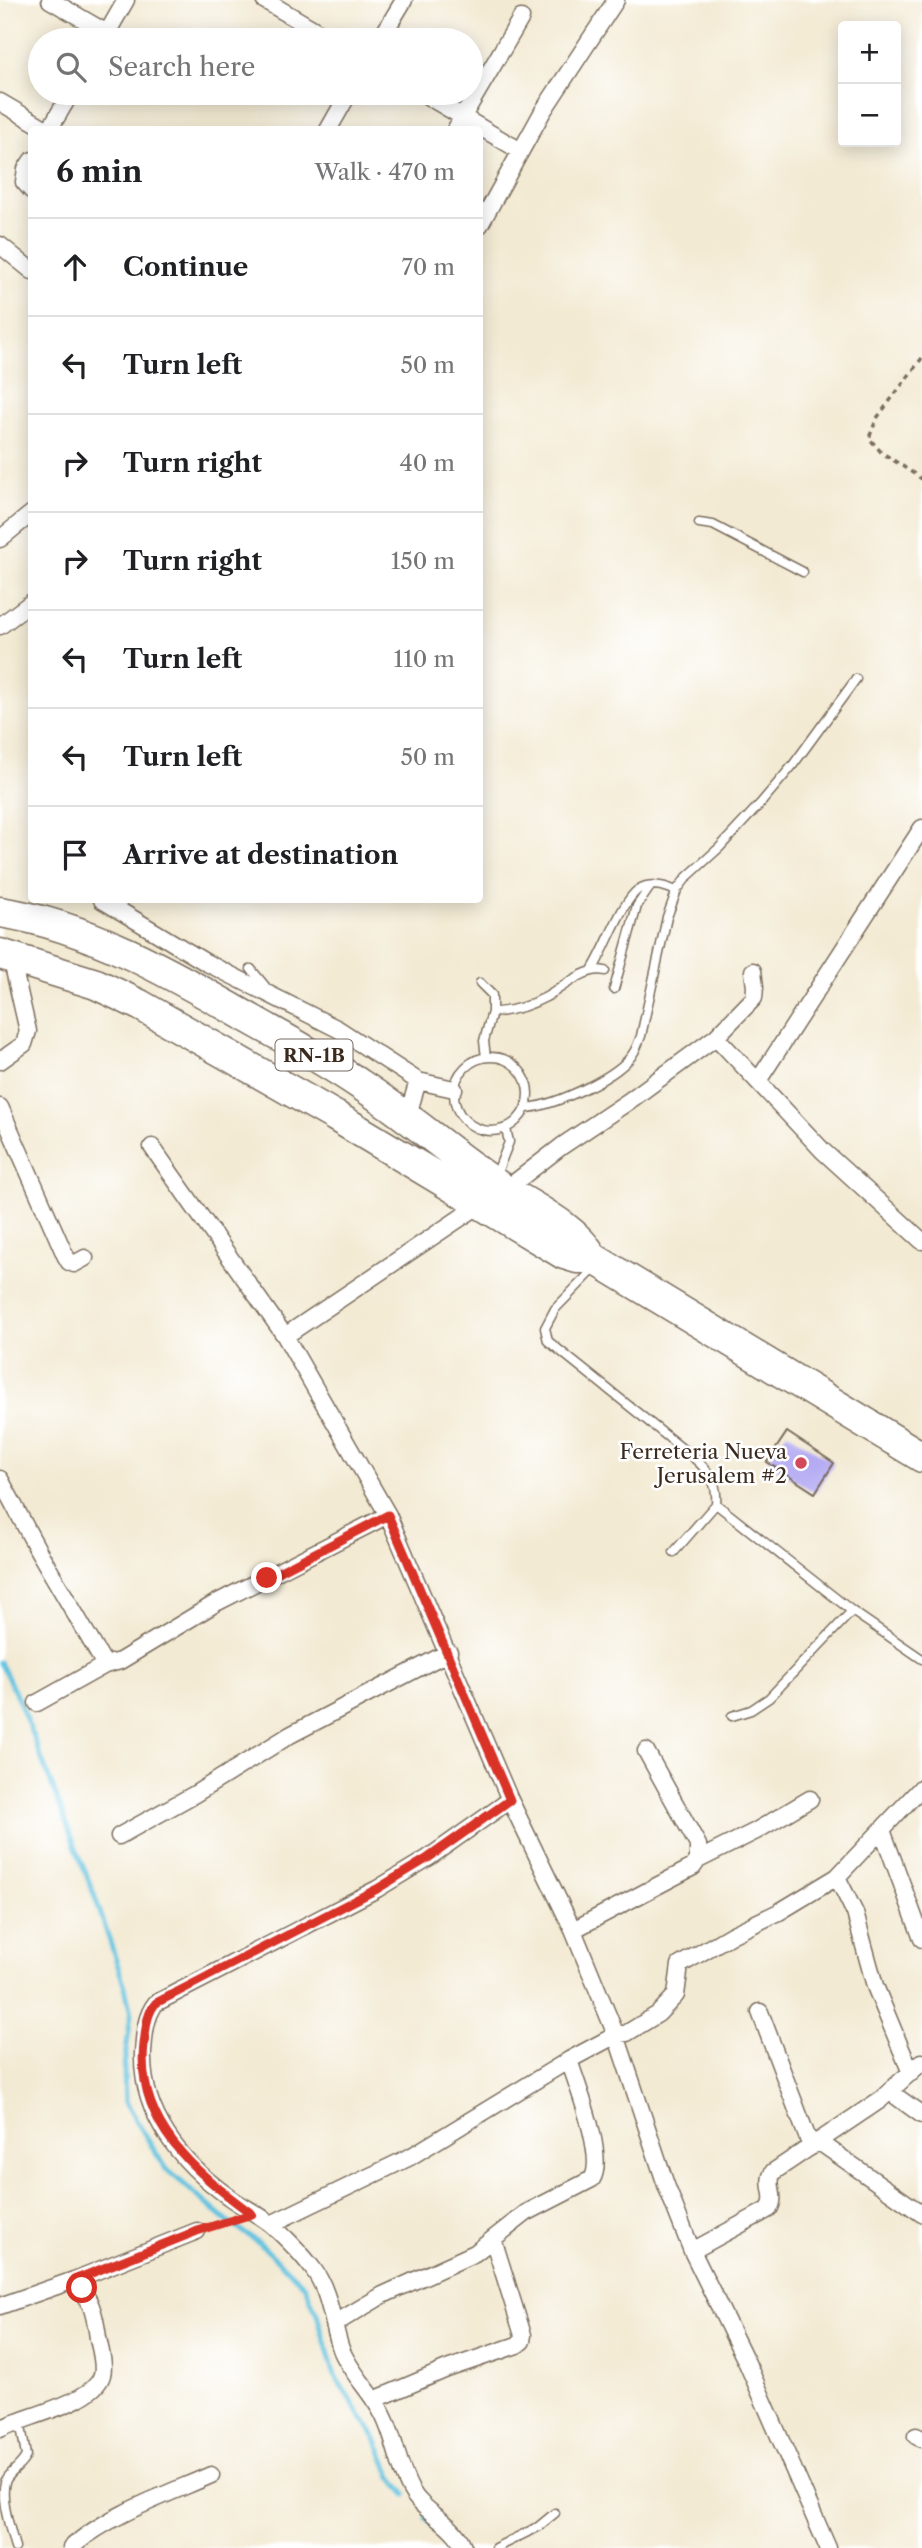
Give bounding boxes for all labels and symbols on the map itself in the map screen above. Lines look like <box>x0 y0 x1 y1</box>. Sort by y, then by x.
road number: RN-1B <box>276 1040 352 1070</box>
place label: Ferreteria Nueva Jerusalem #2 <box>619 1439 788 1488</box>
marker: Ferreteria Nueva Jerusalem #2 <box>793 1455 809 1471</box>
route end <box>251 1562 282 1593</box>
route start <box>66 2272 97 2303</box>

